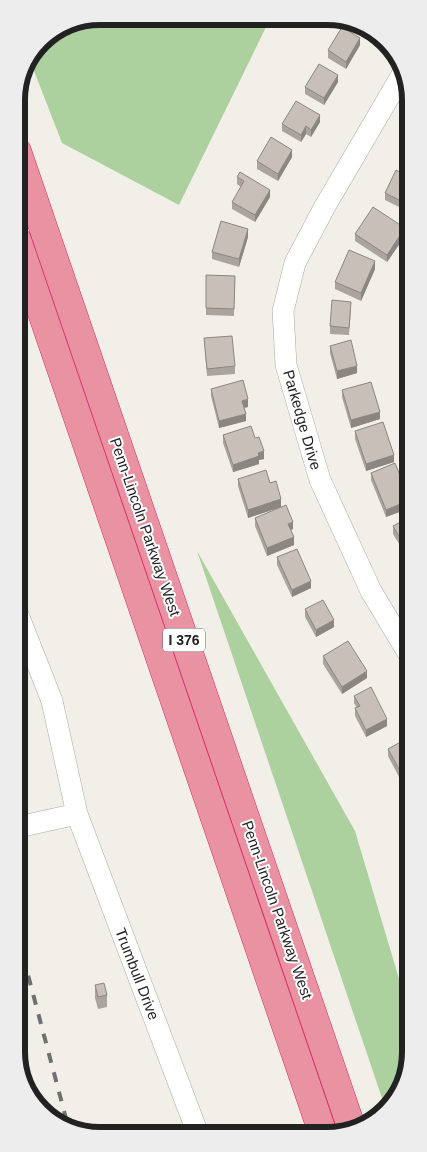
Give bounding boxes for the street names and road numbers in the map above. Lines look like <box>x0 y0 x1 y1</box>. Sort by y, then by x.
street label: Parkedge Drive <box>280 368 325 472</box>
street label: Penn-Lincoln Parkway West <box>107 436 184 619</box>
road number: I 376 <box>163 628 205 652</box>
street label: Penn-Lincoln Parkway West <box>239 819 316 1002</box>
street label: Trumbull Drive <box>112 926 163 1022</box>

